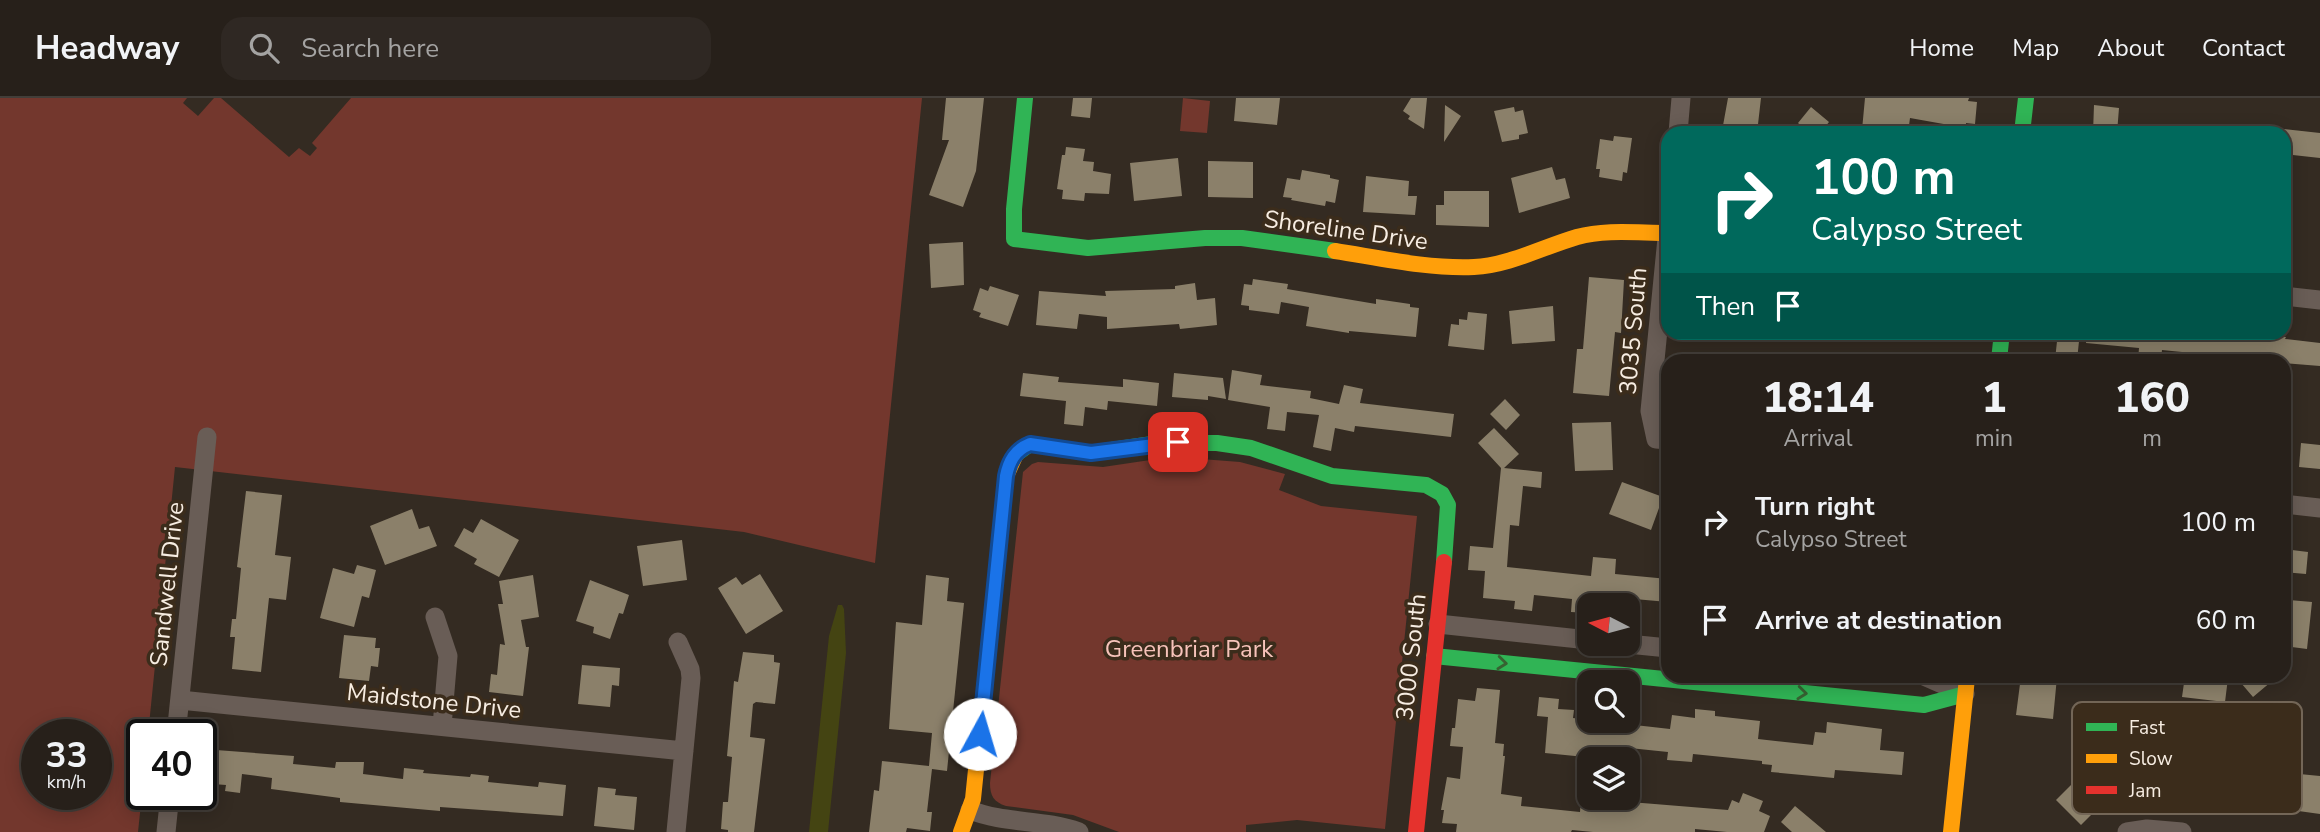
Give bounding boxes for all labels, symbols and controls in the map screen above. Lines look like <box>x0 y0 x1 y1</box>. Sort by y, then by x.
search box <box>221 17 711 80</box>
text: Headway <box>35 26 179 71</box>
icon: search <box>245 29 283 67</box>
text: Search here <box>301 31 439 66</box>
text: Home <box>1909 32 1974 64</box>
text: Map <box>2012 32 2059 64</box>
text: About <box>2097 32 2164 64</box>
text: Contact <box>2202 32 2285 64</box>
text: 100 m <box>1811 144 1955 211</box>
icon: right <box>1696 154 1787 245</box>
street label: Shoreline Drive <box>1262 203 1430 257</box>
text: Calypso Street <box>1811 208 2022 251</box>
street label: 3035 South <box>1612 266 1654 396</box>
icon: arrive <box>1769 287 1807 325</box>
text: Then <box>1696 289 1755 324</box>
text: 18:14 <box>1762 370 1874 427</box>
text: 1 <box>1981 370 2007 427</box>
text: 160 <box>2114 370 2190 427</box>
pin <box>1148 412 1208 472</box>
icon: arrive <box>1159 423 1197 461</box>
text: Arrival <box>1783 423 1853 454</box>
text: min <box>1975 423 2013 454</box>
text: m <box>2142 423 2162 454</box>
text: Turn right <box>1755 489 1874 524</box>
street label: Sandwell Drive <box>142 500 192 668</box>
icon: right <box>1696 503 1734 541</box>
text: 100 m <box>2180 505 2256 540</box>
text: Calypso Street <box>1755 524 1907 555</box>
street label: 3000 South <box>1388 592 1434 722</box>
north arrow <box>1577 593 1640 656</box>
map controls <box>1577 593 1640 810</box>
icon: arrive <box>1696 601 1734 639</box>
text: Arrive at destination <box>1755 603 2002 638</box>
text: 60 m <box>2196 603 2256 638</box>
park label: Greenbriar Park <box>1105 633 1274 665</box>
one-way arrow <box>1497 655 1508 670</box>
button: search <box>1577 670 1640 733</box>
street label: Maidstone Drive <box>345 676 523 726</box>
one-way arrow <box>1797 685 1808 700</box>
position arrow <box>943 697 1017 771</box>
legend <box>2072 702 2302 814</box>
text: Fast <box>2129 715 2165 741</box>
speed limit sign: 40 <box>126 719 217 810</box>
text: 33 <box>45 732 88 779</box>
text: Slow <box>2129 746 2173 772</box>
button: layers <box>1577 747 1640 810</box>
text: km/h <box>47 770 86 794</box>
text: Jam <box>2128 778 2162 804</box>

